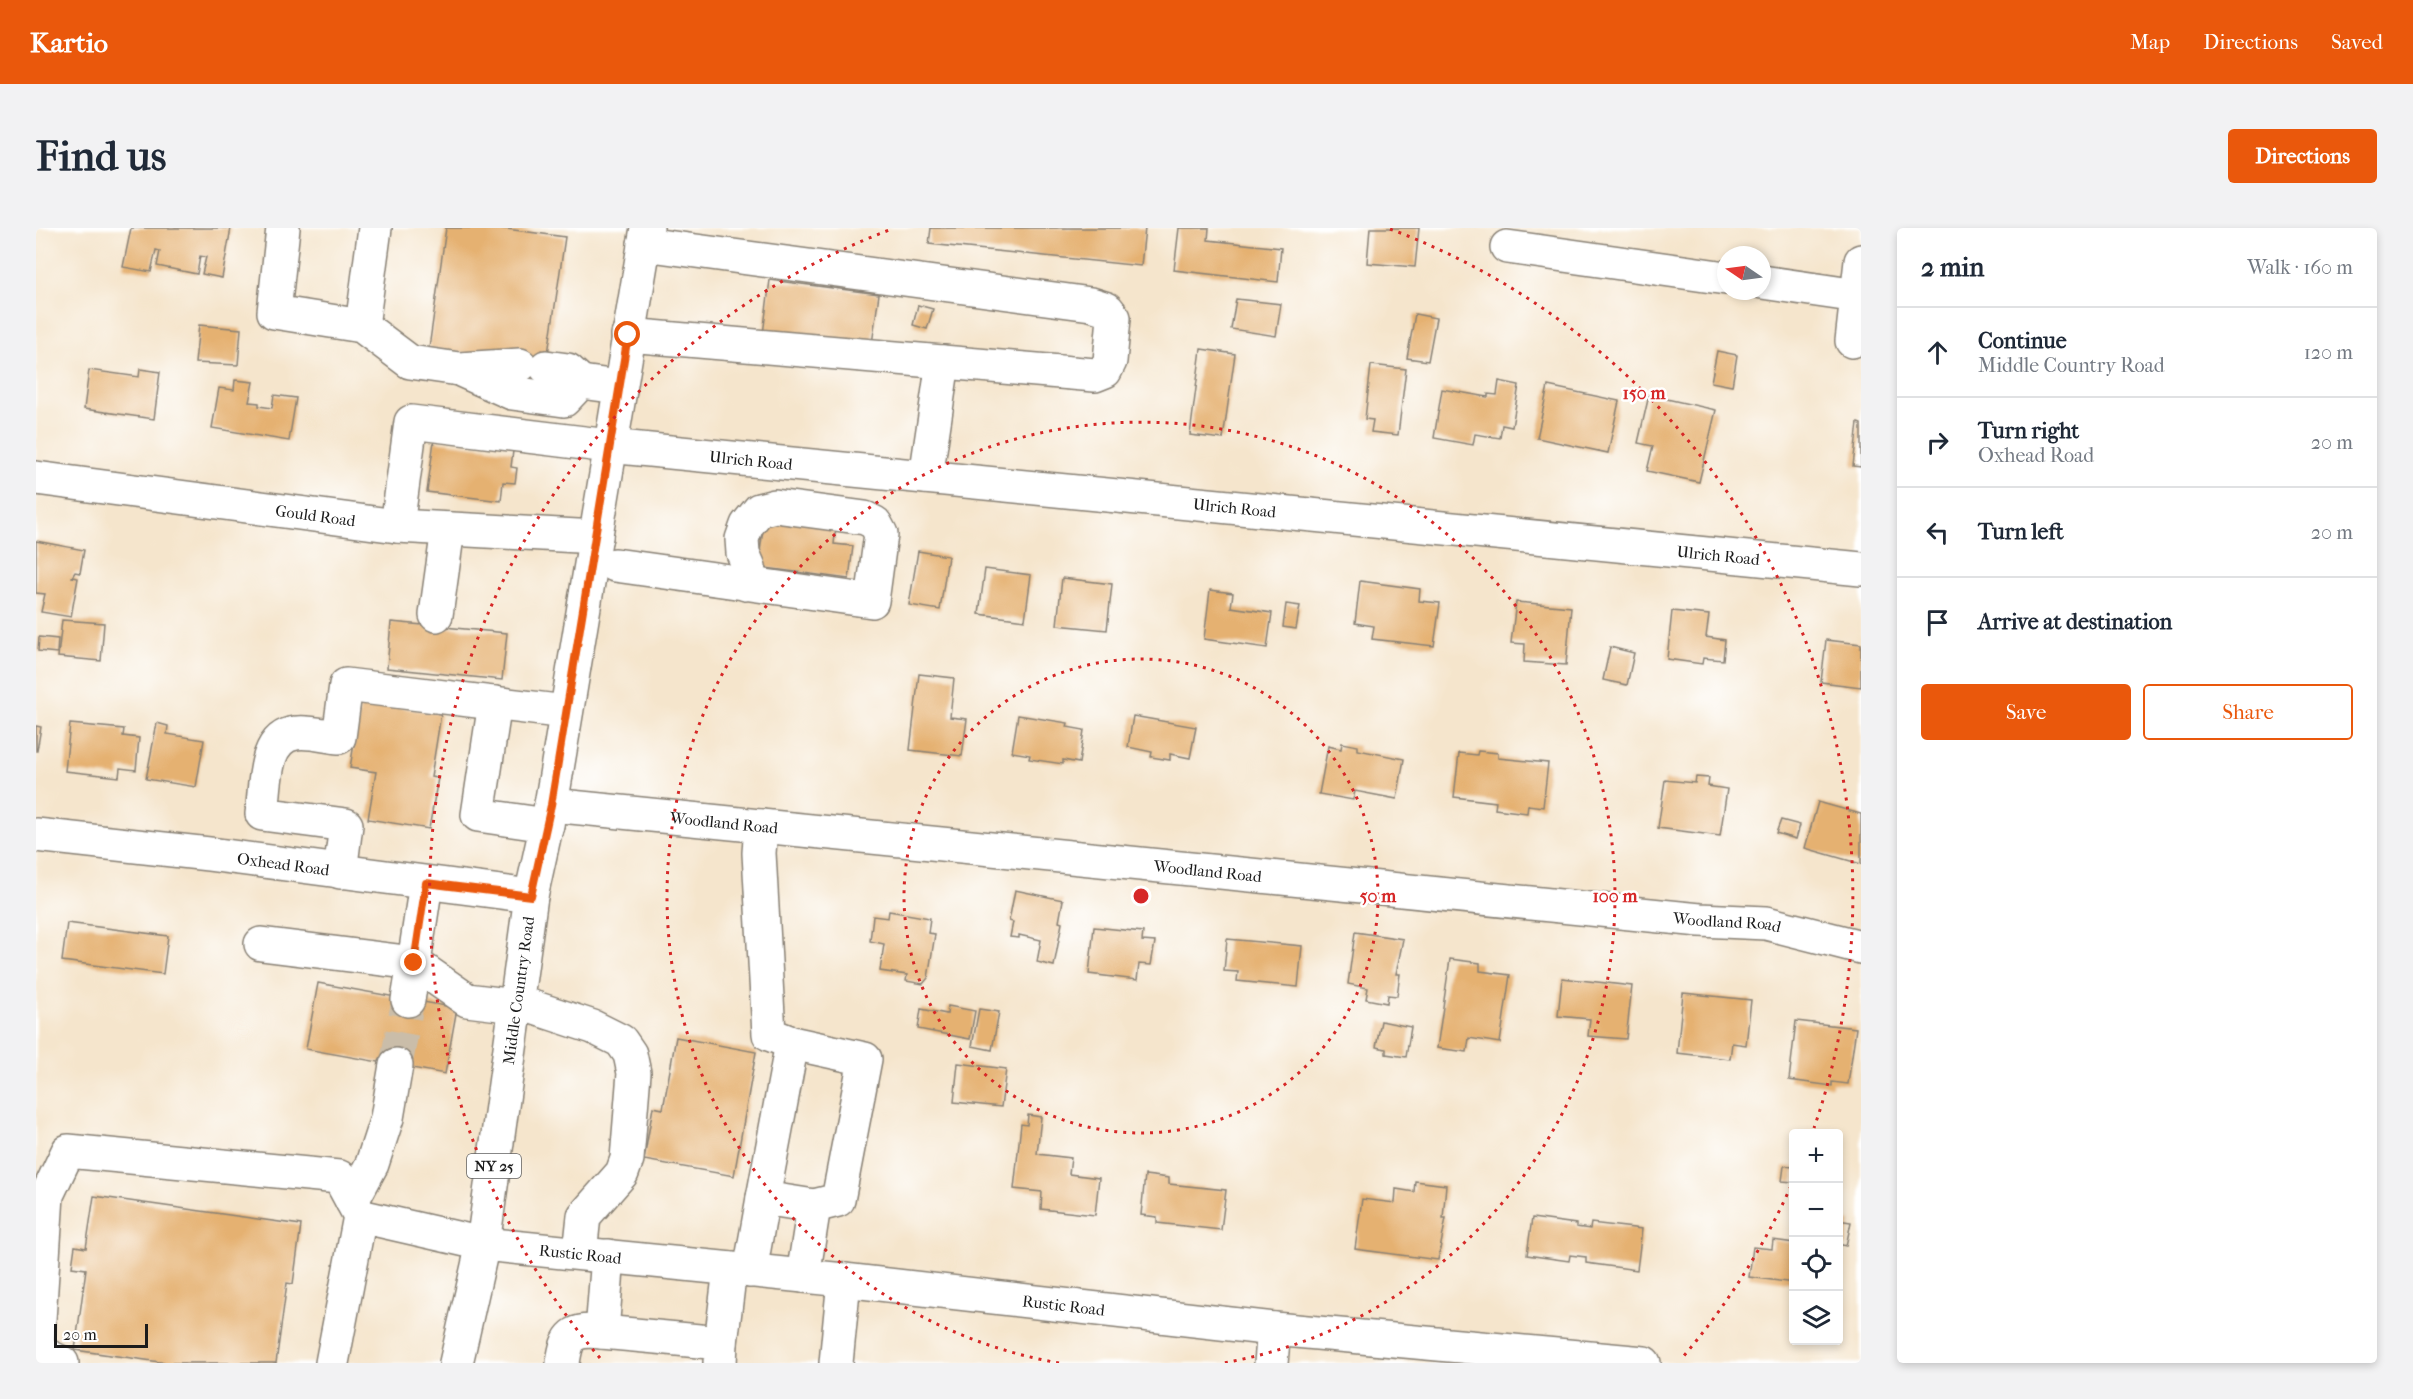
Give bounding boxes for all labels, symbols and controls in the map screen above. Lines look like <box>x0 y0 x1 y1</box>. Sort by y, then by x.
text: Kartio <box>30 26 108 59</box>
text: Map <box>2130 30 2170 54</box>
text: Directions <box>2203 30 2298 54</box>
text: Saved <box>2331 30 2383 54</box>
button: Directions <box>2228 129 2377 183</box>
text: Find us <box>36 132 166 181</box>
north arrow <box>1717 246 1771 300</box>
text: 2 min <box>1921 252 1984 283</box>
text: Walk · 160 m <box>2247 256 2353 279</box>
route start <box>614 321 640 347</box>
text: Continue <box>1978 328 2067 354</box>
icon: ahead <box>1921 336 1954 369</box>
text: 120 m <box>2304 341 2353 364</box>
text: Middle Country Road <box>1978 354 2165 377</box>
text: 150 m <box>1623 383 1666 404</box>
text: Turn right <box>1978 418 2079 444</box>
icon: right <box>1921 426 1954 459</box>
text: 20 m <box>2311 431 2353 454</box>
text: Oxhead Road <box>1978 444 2094 467</box>
street label: Ulrich Road <box>709 446 794 474</box>
street label: Ulrich Road <box>1192 494 1277 521</box>
street label: Gould Road <box>274 500 357 530</box>
icon: left <box>1921 516 1954 549</box>
text: Turn left <box>1978 519 2064 545</box>
text: 20 m <box>2311 521 2353 544</box>
street label: Ulrich Road <box>1676 541 1761 569</box>
icon: arrive <box>1921 606 1954 639</box>
text: Arrive at destination <box>1978 609 2172 635</box>
button: Save <box>1921 684 2131 740</box>
button: Share <box>2143 684 2353 740</box>
street label: Woodland Road <box>668 807 779 837</box>
street label: Oxhead Road <box>236 848 331 879</box>
street label: Woodland Road <box>1152 856 1263 886</box>
centre of rings <box>1131 886 1151 906</box>
text: 50 m <box>1360 886 1397 907</box>
text: 100 m <box>1592 886 1639 907</box>
street label: Woodland Road <box>1671 908 1784 936</box>
street label: Middle Country Road <box>498 915 538 1066</box>
route end <box>400 949 426 975</box>
map controls <box>1789 1129 1843 1345</box>
button: + <box>1789 1129 1843 1183</box>
road number: NY 25 <box>467 1154 521 1178</box>
button: − <box>1789 1183 1843 1237</box>
button: locate <box>1789 1237 1843 1291</box>
street label: Rustic Road <box>538 1240 623 1267</box>
street label: Rustic Road <box>1021 1291 1106 1319</box>
button: layers <box>1789 1291 1843 1345</box>
scale bar <box>54 1321 148 1348</box>
text: 20 m <box>63 1325 97 1344</box>

